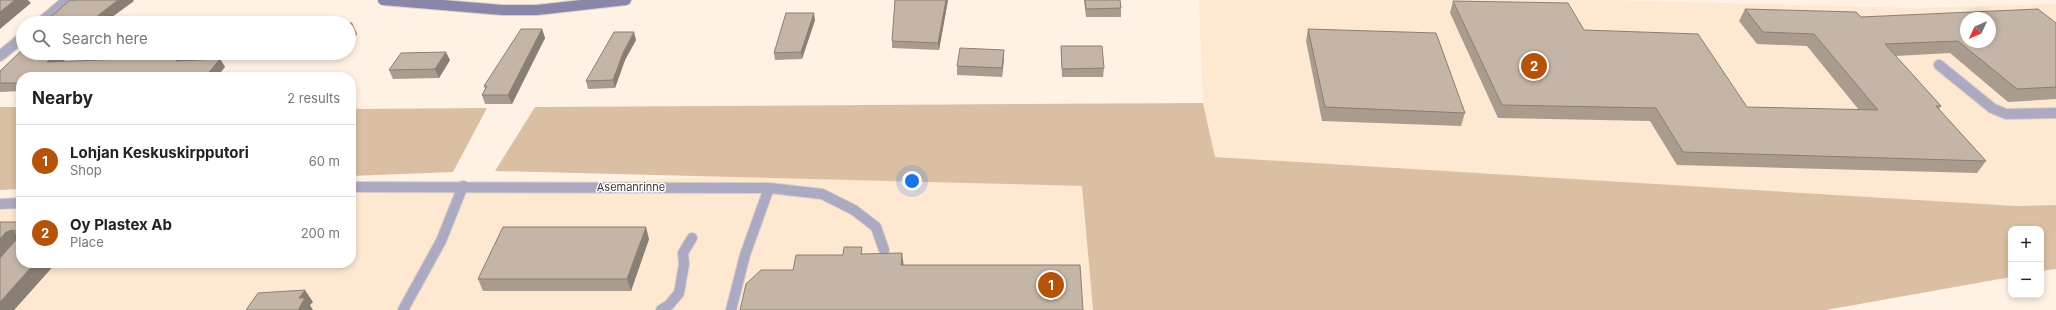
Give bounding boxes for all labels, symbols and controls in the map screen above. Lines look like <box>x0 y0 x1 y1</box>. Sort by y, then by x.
north arrow <box>1960 12 1996 48</box>
search box <box>16 16 356 60</box>
icon: search <box>30 27 52 49</box>
text: Search here <box>62 29 148 48</box>
pin: 2 <box>1521 51 1547 81</box>
text: Nearby <box>32 88 93 108</box>
text: 2 results <box>287 90 340 106</box>
text: Lohjan Keskuskirpputori <box>70 143 249 162</box>
text: 1 <box>42 153 48 169</box>
text: 60 m <box>309 153 340 169</box>
text: Shop <box>70 162 102 178</box>
your location <box>902 171 922 191</box>
street label: Asemanrinne <box>597 180 665 194</box>
text: Oy Plastex Ab <box>70 215 172 234</box>
text: 2 <box>41 225 49 241</box>
text: 200 m <box>301 225 340 241</box>
map controls <box>2008 226 2044 298</box>
button: + <box>2008 226 2044 262</box>
text: Place <box>70 234 104 250</box>
button: − <box>2008 262 2044 298</box>
pin: 1 <box>1038 270 1064 300</box>

